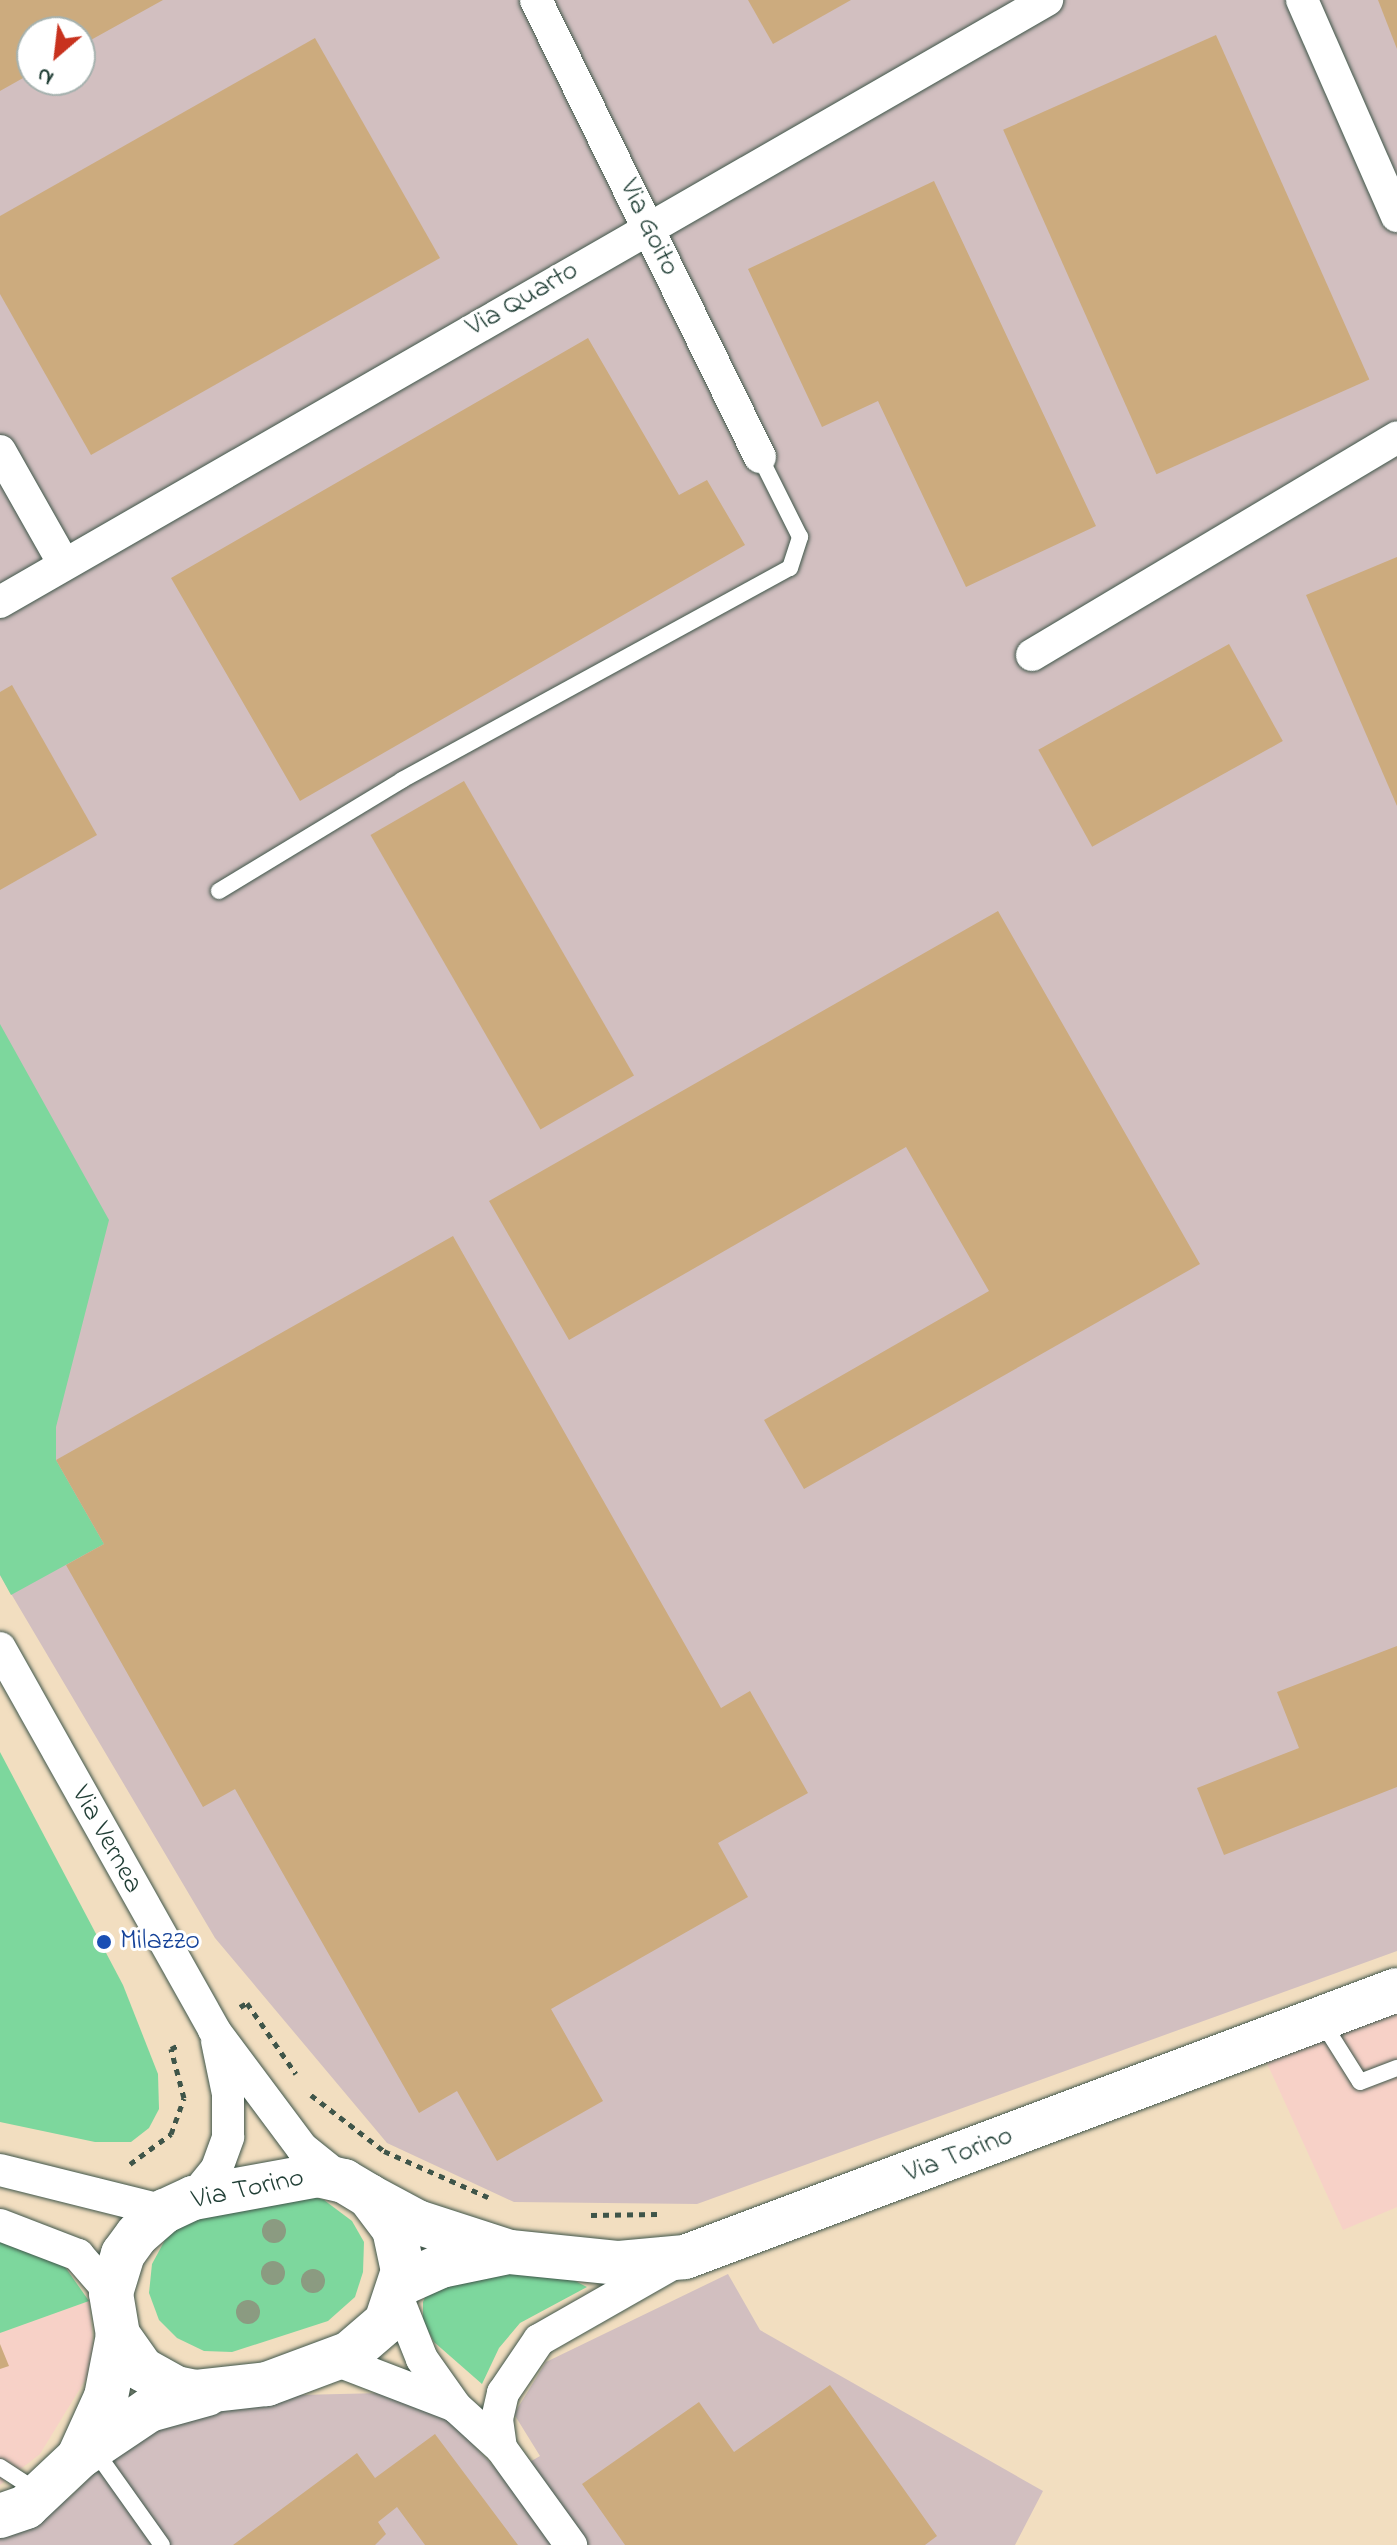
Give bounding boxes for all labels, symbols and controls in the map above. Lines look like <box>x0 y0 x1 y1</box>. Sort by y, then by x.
north arrow <box>16 16 96 96</box>
text: N <box>32 58 60 93</box>
street label: Via Goito <box>610 174 686 282</box>
street label: Via Quarto <box>461 255 585 345</box>
street label: Via Vernea <box>63 1780 149 1900</box>
place label: Milazzo <box>120 1925 200 1959</box>
marker: Milazzo <box>95 1933 113 1951</box>
street label: Via Torino <box>900 2120 1018 2192</box>
street label: Via Torino <box>189 2162 307 2218</box>

